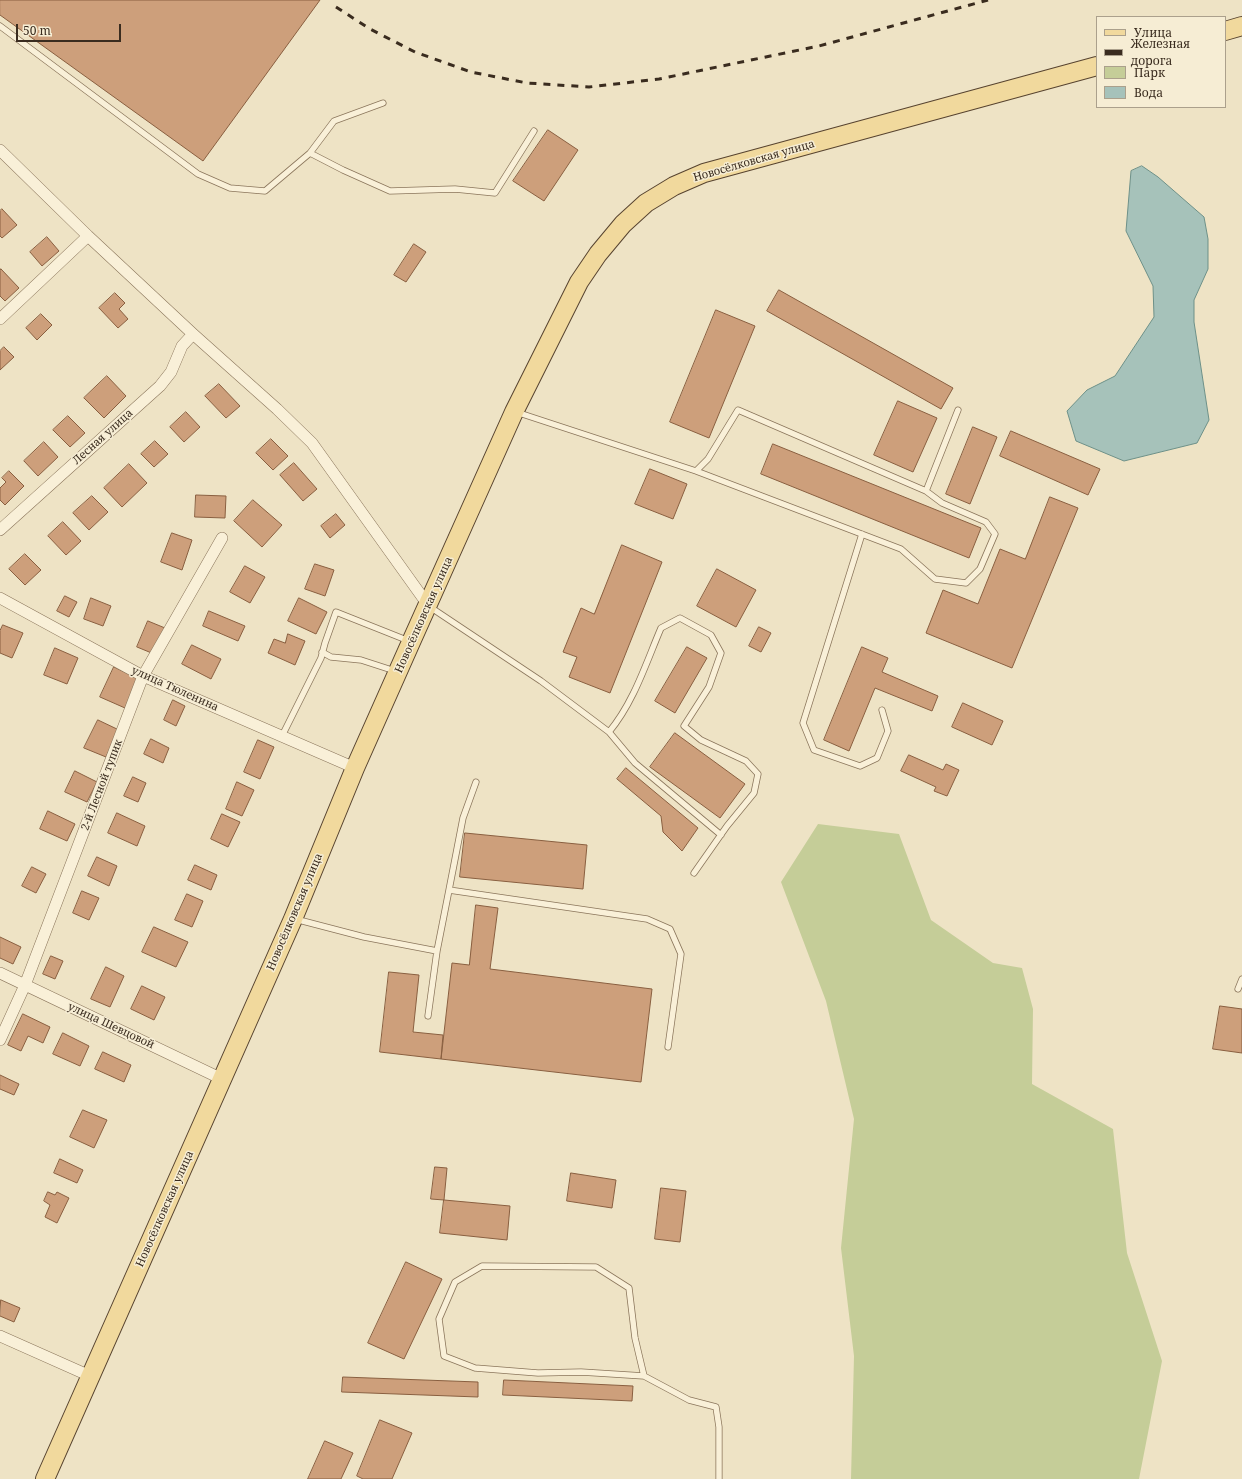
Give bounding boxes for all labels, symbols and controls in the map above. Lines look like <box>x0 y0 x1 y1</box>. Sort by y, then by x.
scale bar <box>18 16 123 42</box>
legend <box>1096 16 1226 108</box>
text: 50 m <box>23 22 51 39</box>
text: Улица <box>1134 24 1172 41</box>
text: Железная дорога <box>1131 35 1190 69</box>
text: Парк <box>1134 64 1165 81</box>
text: Вода <box>1134 84 1163 101</box>
street label: Новосёлковская улица <box>692 137 816 185</box>
street label: Лесная улица <box>70 407 136 467</box>
street label: Новосёлковская улица <box>392 555 456 675</box>
street label: улица Тюленина <box>129 664 221 714</box>
street label: 2-й Лесной тупик <box>79 738 125 832</box>
street label: Новосёлковская улица <box>264 851 326 973</box>
street label: улица Шевцовой <box>66 1000 156 1052</box>
street label: Новосёлковская улица <box>133 1149 197 1269</box>

